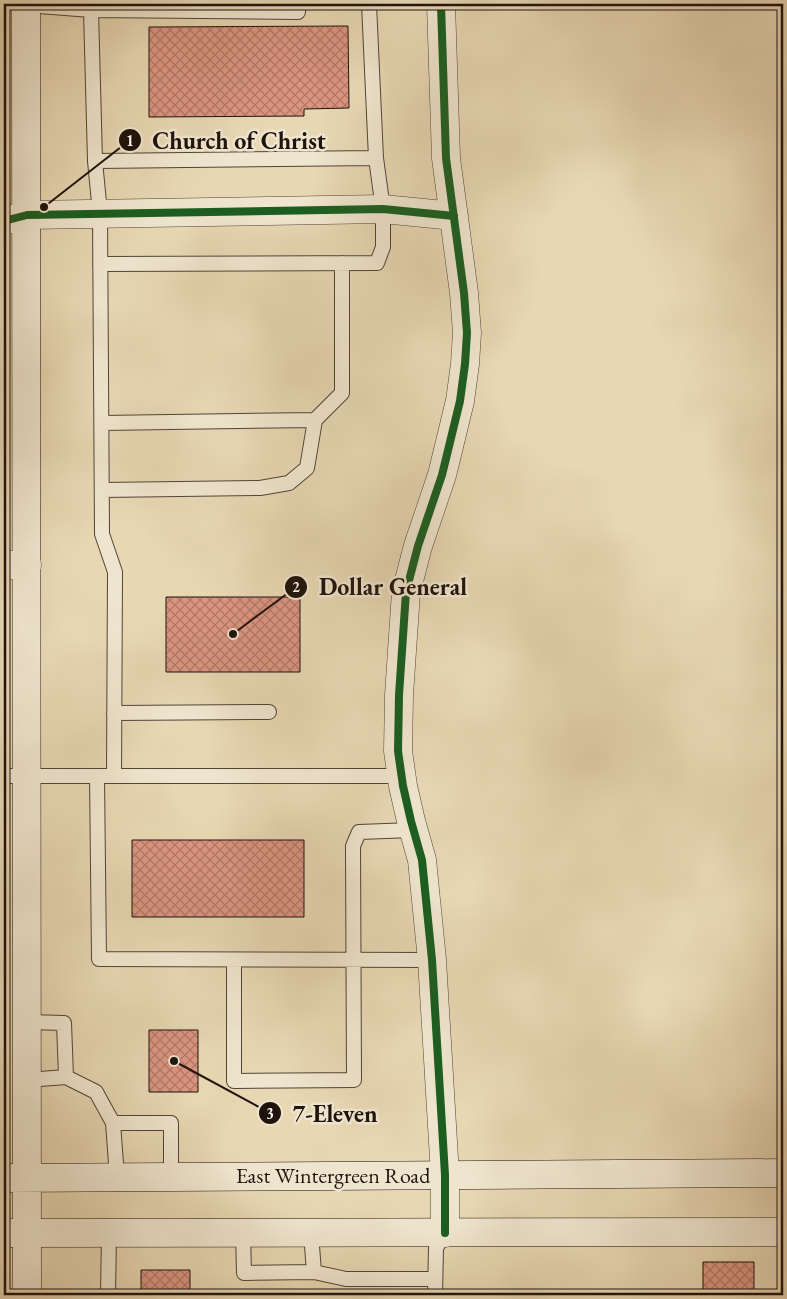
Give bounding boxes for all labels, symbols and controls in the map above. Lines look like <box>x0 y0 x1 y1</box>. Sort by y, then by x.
callout: Church of Christ <box>117 121 336 160</box>
text: Church of Christ <box>152 125 326 156</box>
text: 1 <box>126 131 134 150</box>
callout: Dollar General <box>284 567 477 606</box>
text: Dollar General <box>319 571 467 602</box>
text: 2 <box>292 577 300 596</box>
callout: 7-Eleven <box>257 1094 387 1133</box>
text: 7-Eleven <box>292 1098 378 1129</box>
text: 3 <box>266 1104 274 1123</box>
street label: East Wintergreen Road <box>236 1161 431 1190</box>

